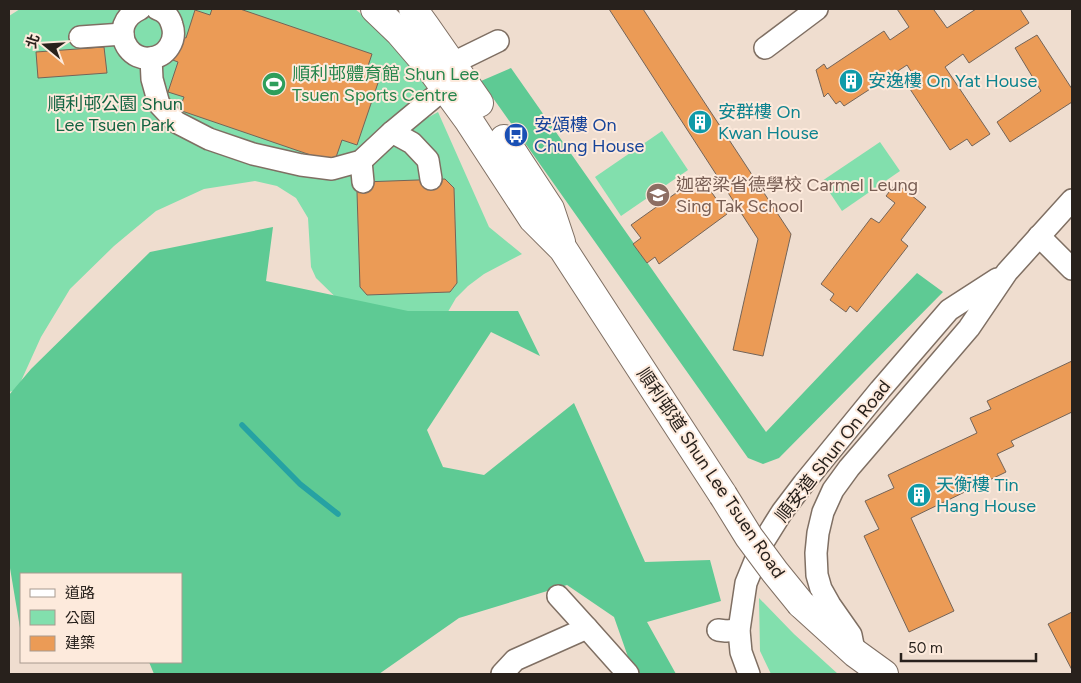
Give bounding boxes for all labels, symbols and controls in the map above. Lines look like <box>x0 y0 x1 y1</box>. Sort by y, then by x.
north arrow <box>20 20 70 70</box>
text: 北 <box>23 32 43 50</box>
place label: 順利邨體育館 Shun Lee Tsuen Sports Centre <box>292 63 479 106</box>
building icon: 安逸樓 On Yat House <box>838 68 864 94</box>
place label: 安逸樓 On Yat House <box>868 70 1038 92</box>
sports icon: 順利邨體育館 Shun Lee Tsuen Sports Centre <box>261 71 287 97</box>
park label: 順利邨公園 Shun Lee Tsuen Park <box>47 93 183 136</box>
place label: 安群樓 On Kwan House <box>718 101 819 144</box>
building icon: 安群樓 On Kwan House <box>687 109 713 135</box>
place label: 安頌樓 On Chung House <box>534 114 645 157</box>
bus stop icon: 安頌樓 On Chung House <box>503 122 529 148</box>
place label: 迦密梁省德學校 Carmel Leung Sing Tak School <box>676 174 918 217</box>
school or university icon: 迦密梁省德學校 Carmel Leung Sing Tak School <box>645 182 671 208</box>
street label: 順利邨道 Shun Lee Tsuen Road <box>632 364 790 582</box>
street label: 順安道 Shun On Road <box>771 376 895 526</box>
place label: 天衡樓 Tin Hang House <box>936 474 1036 517</box>
building icon: 天衡樓 Tin Hang House <box>906 482 932 508</box>
legend <box>20 573 182 663</box>
text: 道路 <box>65 584 95 602</box>
text: 公園 <box>65 609 95 627</box>
scale bar <box>901 630 1036 662</box>
text: 建築 <box>65 634 95 652</box>
text: 50 m <box>908 639 943 657</box>

